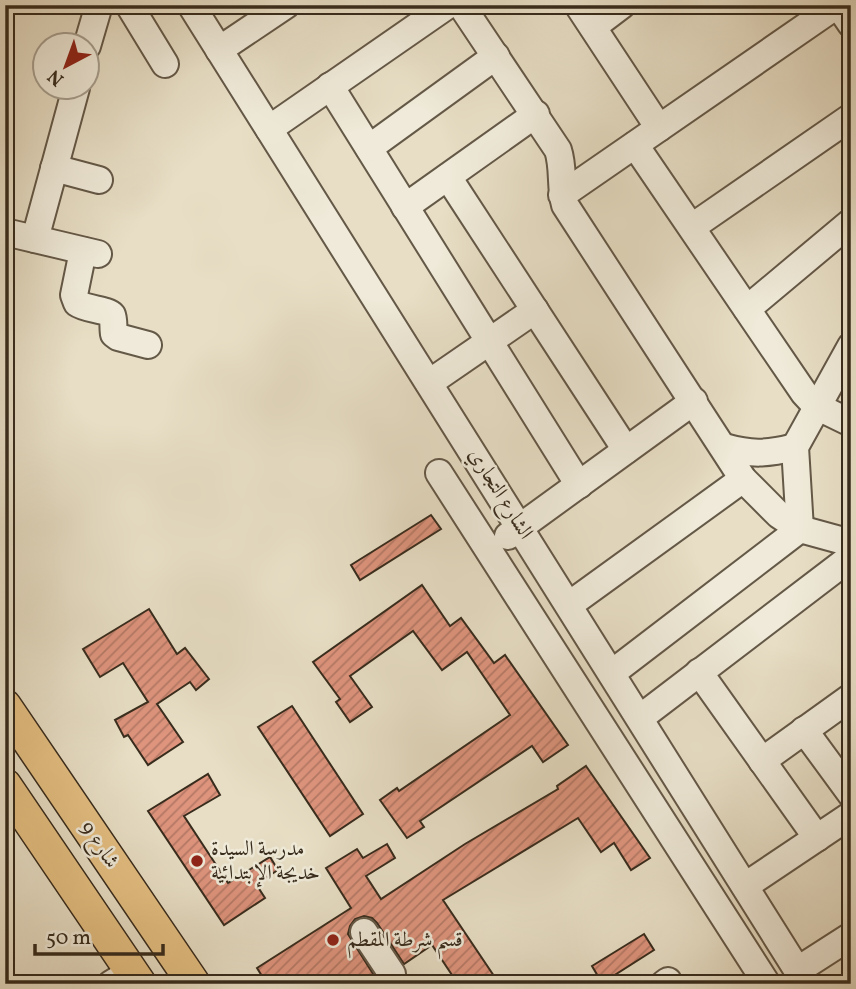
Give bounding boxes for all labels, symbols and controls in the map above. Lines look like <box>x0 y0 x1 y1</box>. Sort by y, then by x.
north arrow <box>32 32 102 102</box>
text: N <box>42 63 70 92</box>
street label: الشارع التجاري <box>459 443 540 546</box>
street label: شارع 9 <box>71 816 125 876</box>
place label: مدرسة السيدة خديجة الإبتدائية <box>211 835 320 888</box>
marker: مدرسة السيدة خديجة الإبتدائية <box>189 853 205 869</box>
scale bar <box>35 912 163 956</box>
text: 50 m <box>46 924 91 953</box>
place label: قسم شرطة المقطم <box>347 926 463 960</box>
marker: قسم شرطة المقطم <box>325 932 341 948</box>

